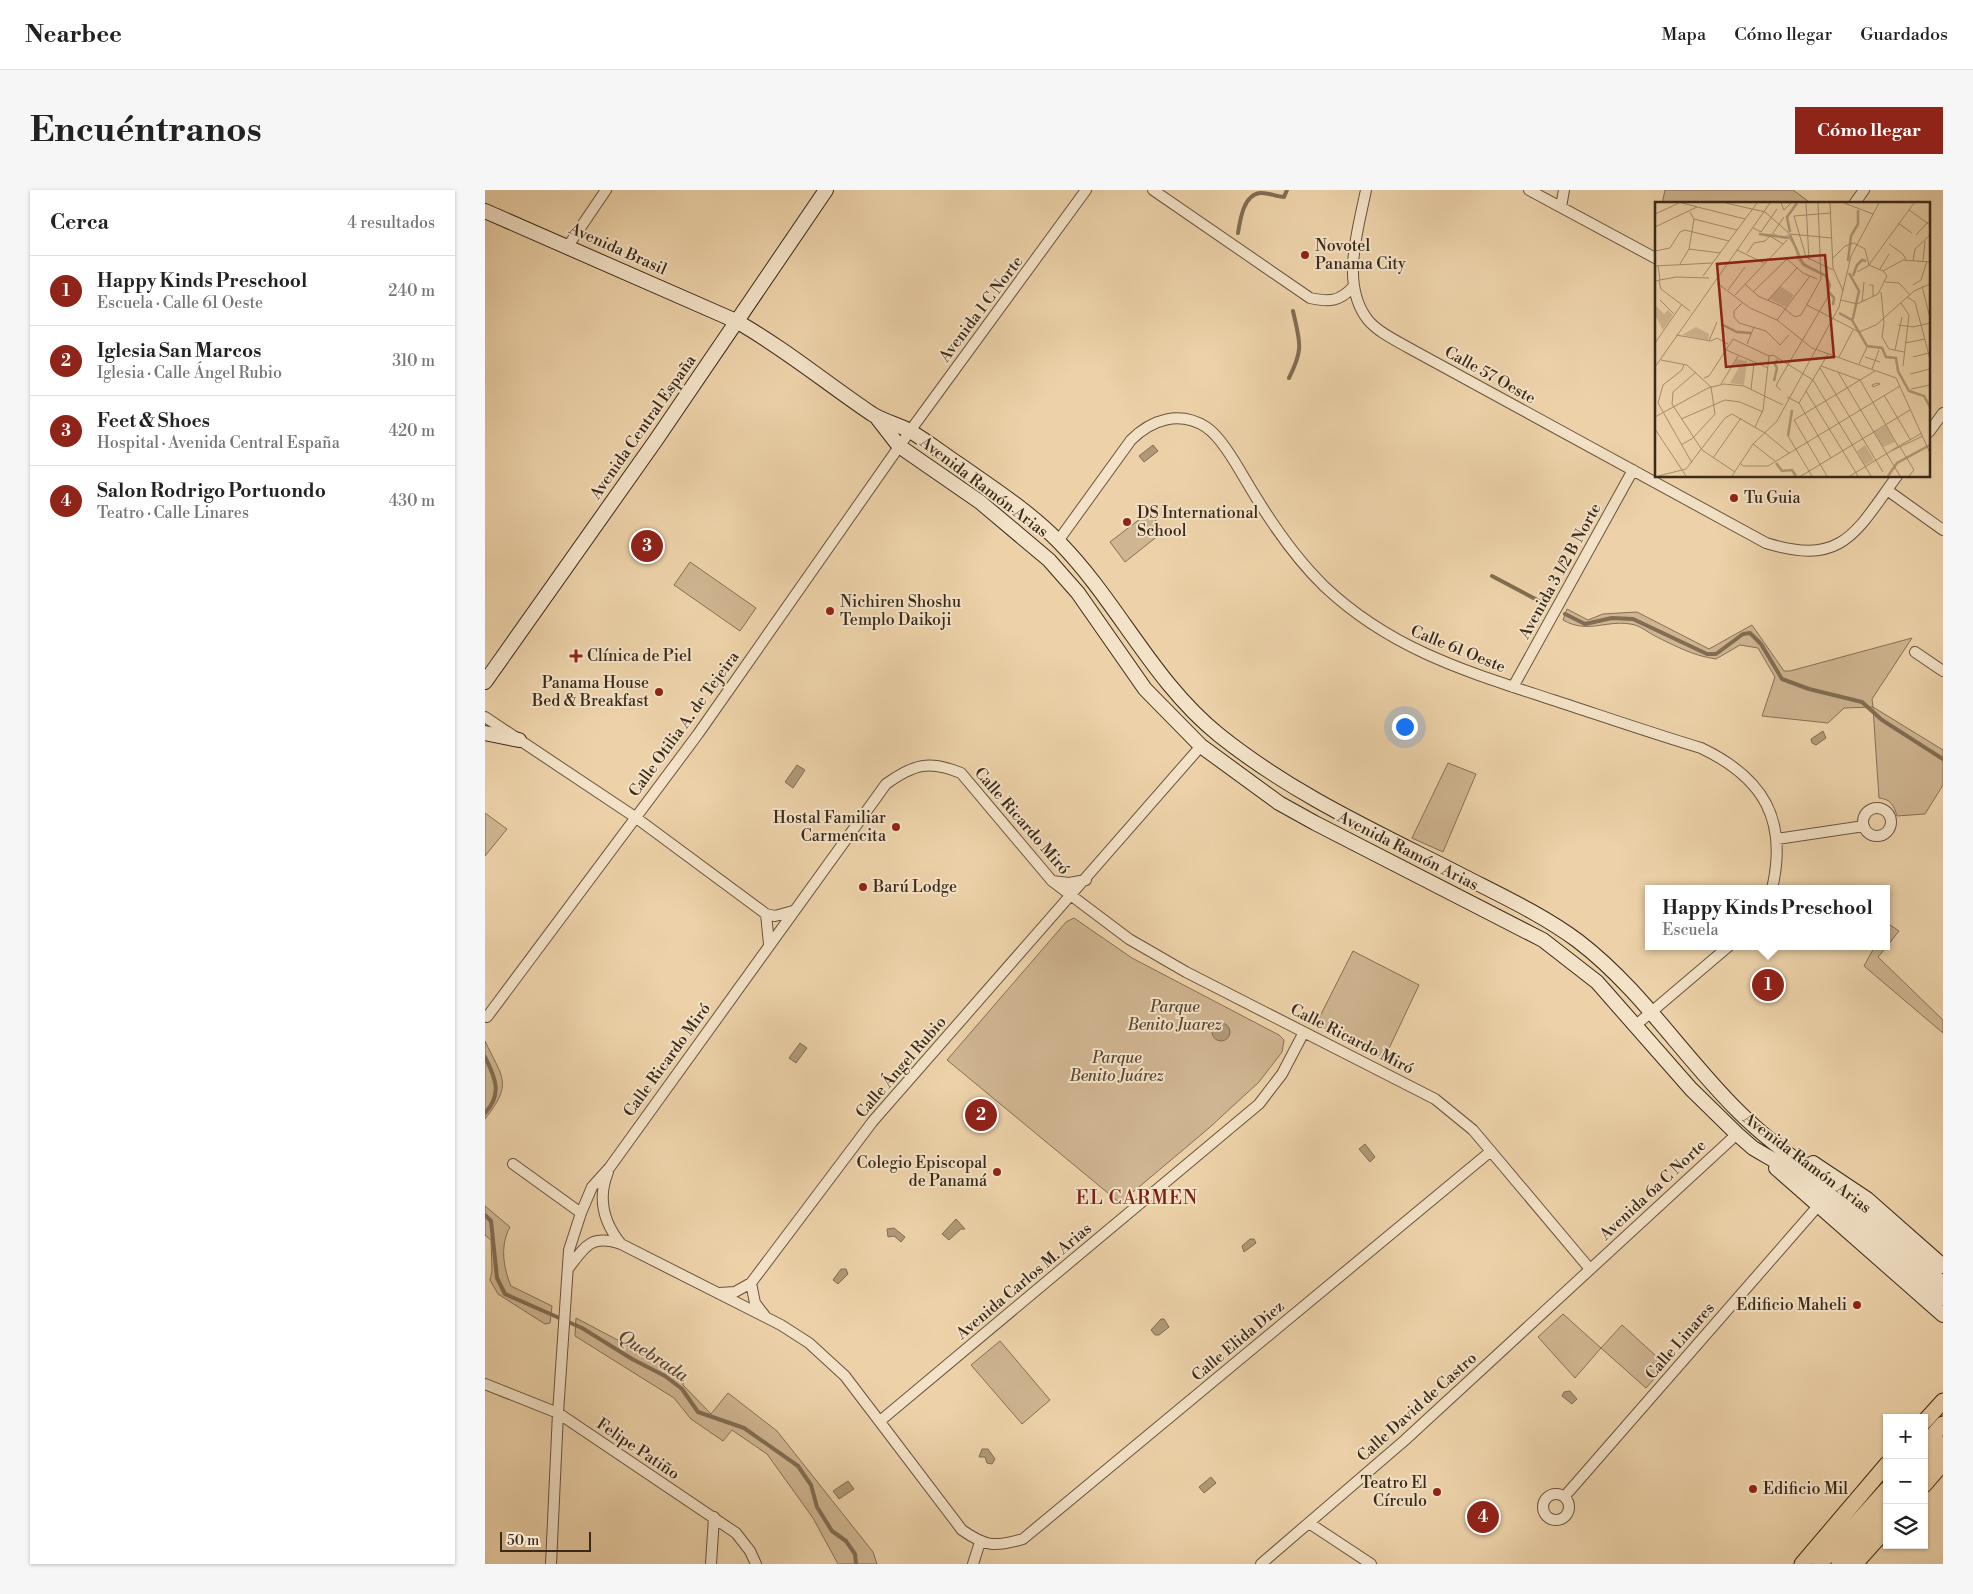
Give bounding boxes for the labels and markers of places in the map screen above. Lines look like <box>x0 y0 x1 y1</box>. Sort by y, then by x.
place label: Novotel Panama City <box>1315 236 1406 274</box>
marker: Novotel Panama City <box>1299 249 1311 261</box>
place label: Tu Guia <box>1744 488 1802 508</box>
marker: Tu Guia <box>1728 492 1740 504</box>
place label: DS International School <box>1137 503 1258 541</box>
marker: DS International School <box>1121 516 1133 528</box>
pin: 3 <box>631 527 663 565</box>
place label: Nichiren Shoshu Templo Daikoji <box>840 592 961 630</box>
marker: Nichiren Shoshu Templo Daikoji <box>824 605 836 617</box>
place label: Clínica de Piel <box>587 646 692 666</box>
marker: Clínica de Piel <box>569 649 583 663</box>
place label: Panama House Bed & Breakfast <box>531 673 649 711</box>
marker: Panama House Bed & Breakfast <box>653 686 665 698</box>
place label: Hostal Familiar Carmencita <box>773 808 887 846</box>
marker: Hostal Familiar Carmencita <box>890 821 902 833</box>
place label: Barú Lodge <box>872 877 957 897</box>
marker: Barú Lodge <box>857 881 869 893</box>
pin: 1 <box>1752 966 1784 1004</box>
pin: 2 <box>965 1096 997 1134</box>
place label: Colegio Episcopal de Panamá <box>857 1153 988 1191</box>
marker: Colegio Episcopal de Panamá <box>991 1166 1003 1178</box>
place label: Edificio Maheli <box>1736 1295 1847 1315</box>
marker: Edificio Maheli <box>1851 1299 1863 1311</box>
place label: Teatro El Círculo <box>1361 1473 1427 1511</box>
place label: Edificio Mil <box>1763 1479 1848 1499</box>
marker: Edificio Mil <box>1747 1483 1759 1495</box>
marker: Teatro El Círculo <box>1431 1486 1443 1498</box>
pin: 4 <box>1467 1498 1499 1536</box>

